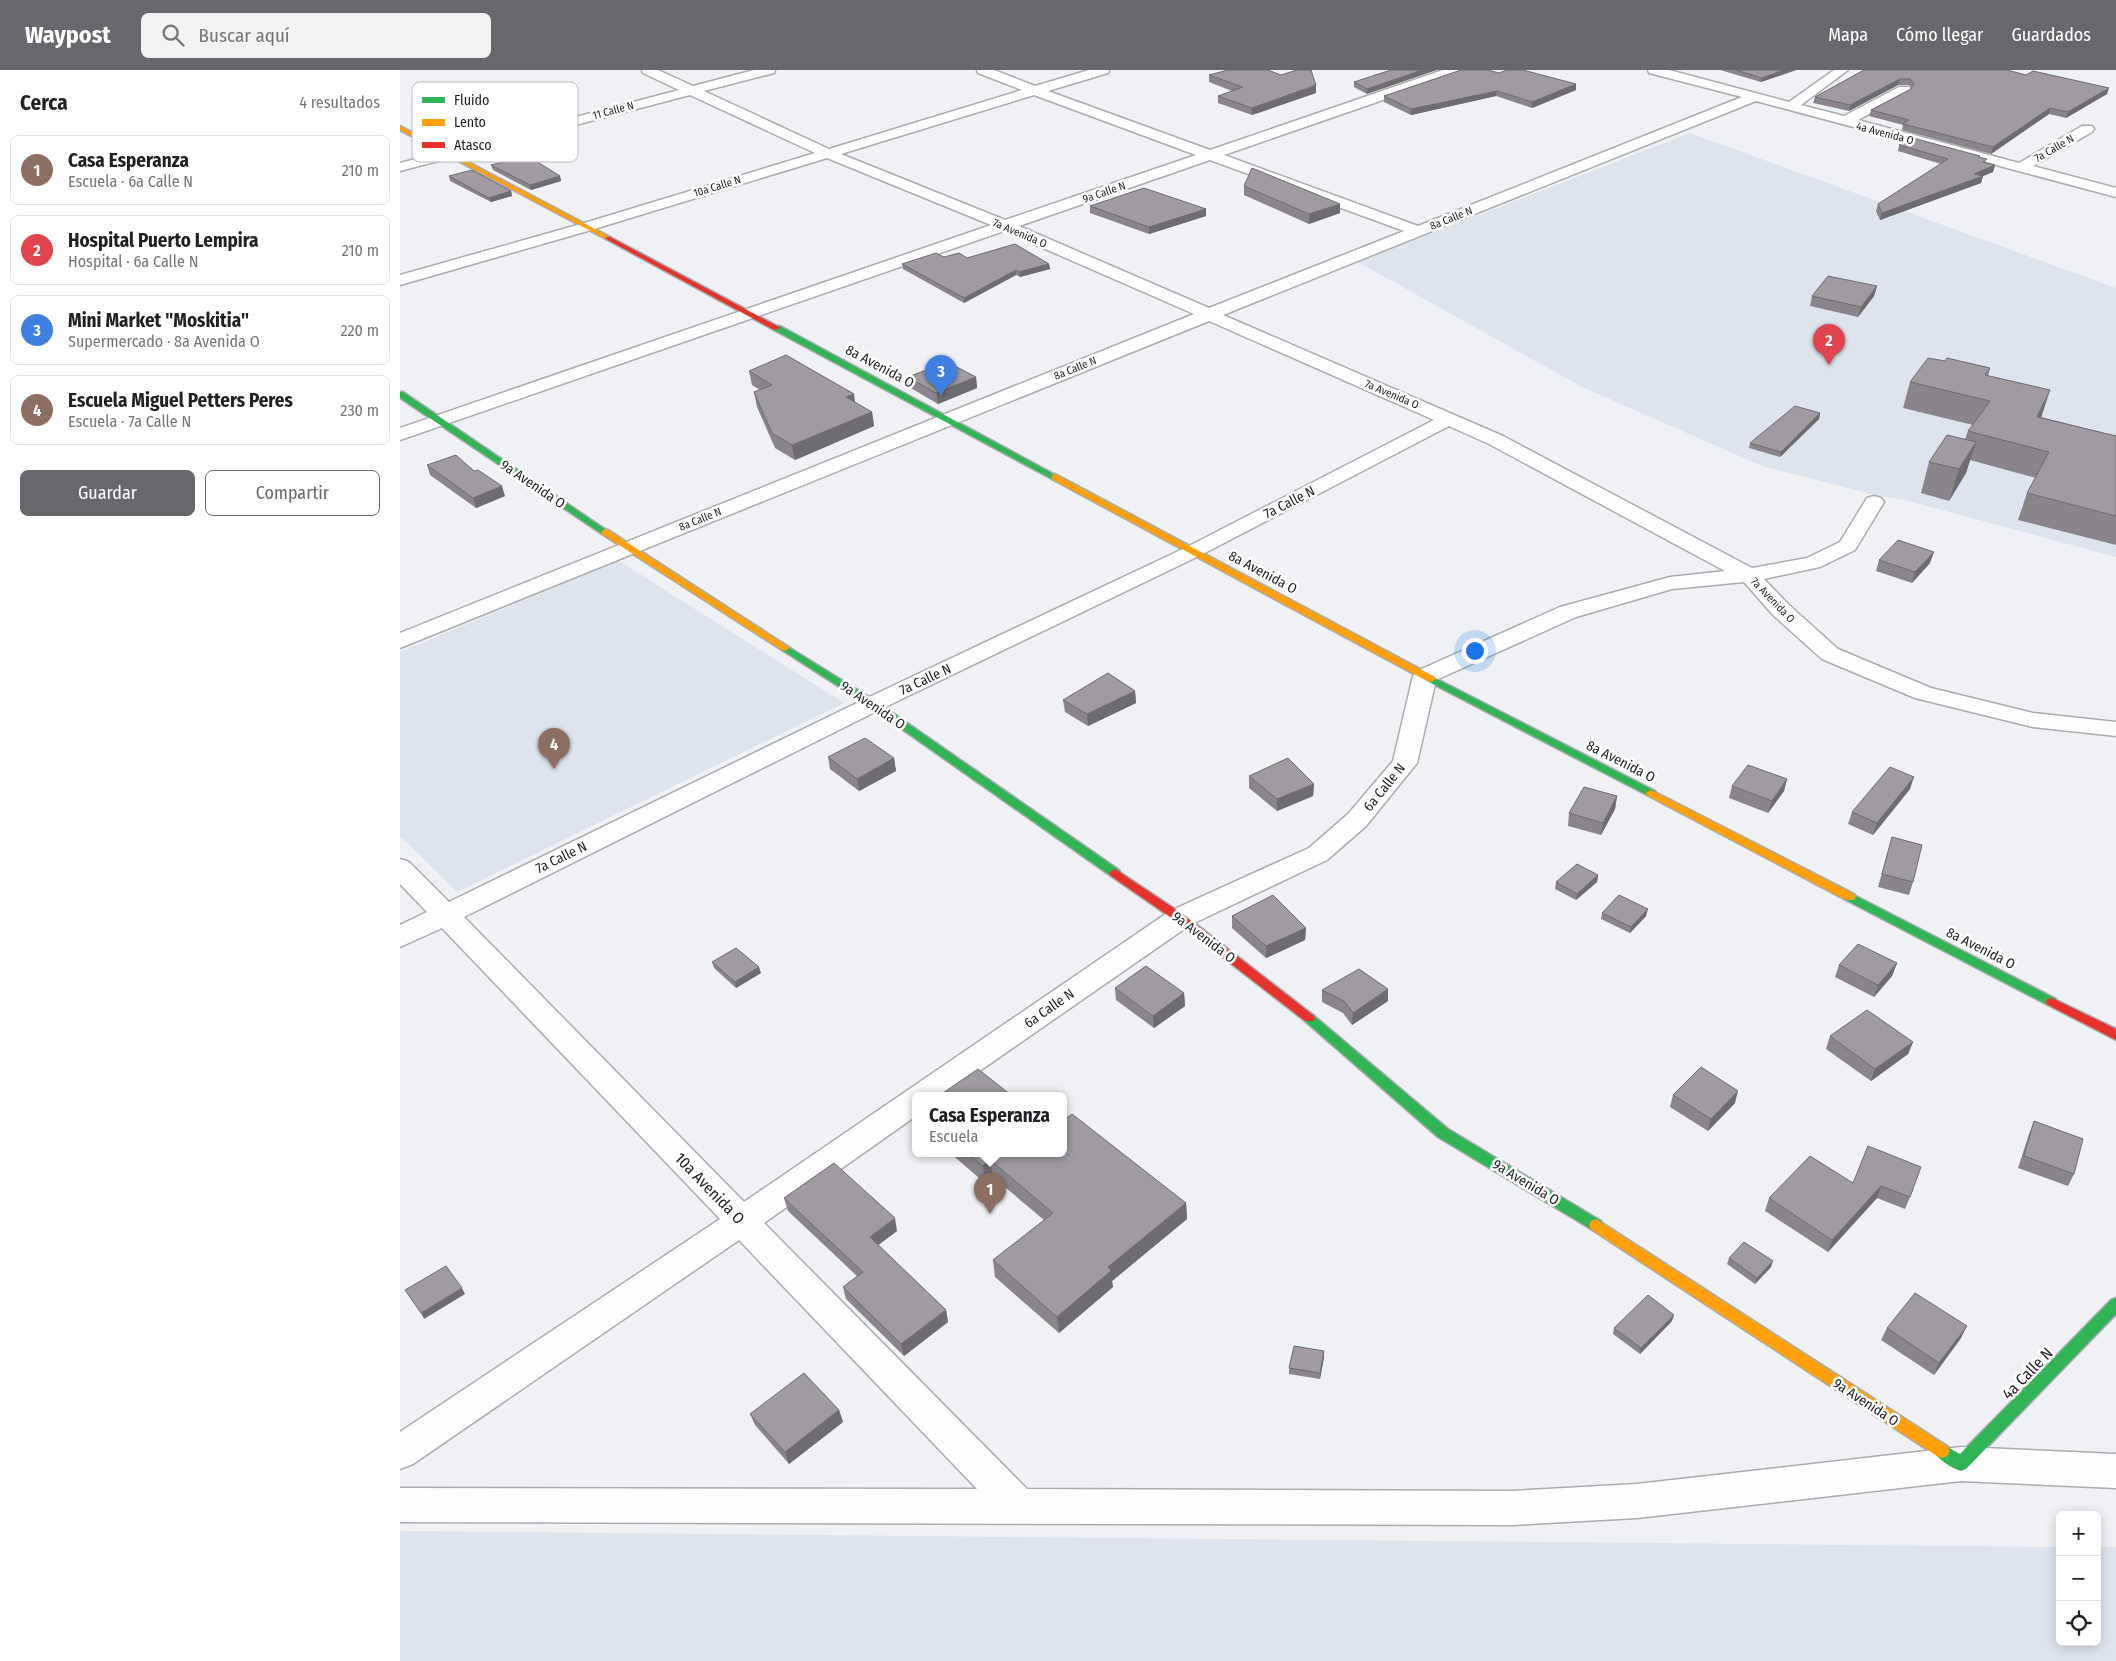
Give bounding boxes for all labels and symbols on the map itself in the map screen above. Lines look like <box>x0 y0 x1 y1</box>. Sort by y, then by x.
legend <box>412 82 578 162</box>
text: Fluido <box>454 92 489 109</box>
street label: 11 Calle N <box>591 99 635 122</box>
text: Lento <box>454 114 486 131</box>
street label: 4a Avenida O <box>1855 120 1915 147</box>
street label: 7a Calle N <box>2032 132 2076 165</box>
text: Atasco <box>454 137 492 154</box>
street label: 10a Calle N <box>692 173 743 200</box>
street label: 9a Calle N <box>1081 179 1127 206</box>
street label: 8a Calle N <box>1428 204 1474 233</box>
street label: 7a Avenida O <box>991 216 1049 251</box>
pin: 2 <box>1813 324 1845 365</box>
street label: 8a Avenida O <box>843 341 917 392</box>
street label: 8a Calle N <box>1052 354 1098 383</box>
pin: 3 <box>925 355 957 396</box>
street label: 7a Avenida O <box>1363 377 1421 412</box>
street label: 9a Avenida O <box>497 457 569 512</box>
street label: 7a Calle N <box>1261 482 1318 523</box>
street label: 8a Calle N <box>677 505 723 534</box>
street label: 8a Avenida O <box>1226 547 1300 598</box>
street label: 7a Avenida O <box>1748 575 1797 626</box>
your location <box>1462 638 1488 664</box>
street label: 7a Calle N <box>897 660 954 699</box>
street label: 9a Avenida O <box>837 678 909 733</box>
pin: 4 <box>538 728 570 769</box>
street label: 8a Avenida O <box>1584 737 1658 786</box>
street label: 6a Calle N <box>1360 760 1409 815</box>
street label: 7a Calle N <box>533 838 590 877</box>
street label: 9a Avenida O <box>1169 908 1239 967</box>
street label: 8a Avenida O <box>1944 924 2018 973</box>
street label: 6a Calle N <box>1021 985 1077 1032</box>
street label: 10a Avenida O <box>671 1149 749 1228</box>
street label: 9a Avenida O <box>1489 1156 1562 1209</box>
pin: 1 <box>974 1173 1006 1214</box>
street label: 4a Calle N <box>1998 1343 2057 1403</box>
street label: 9a Avenida O <box>1830 1375 1902 1430</box>

